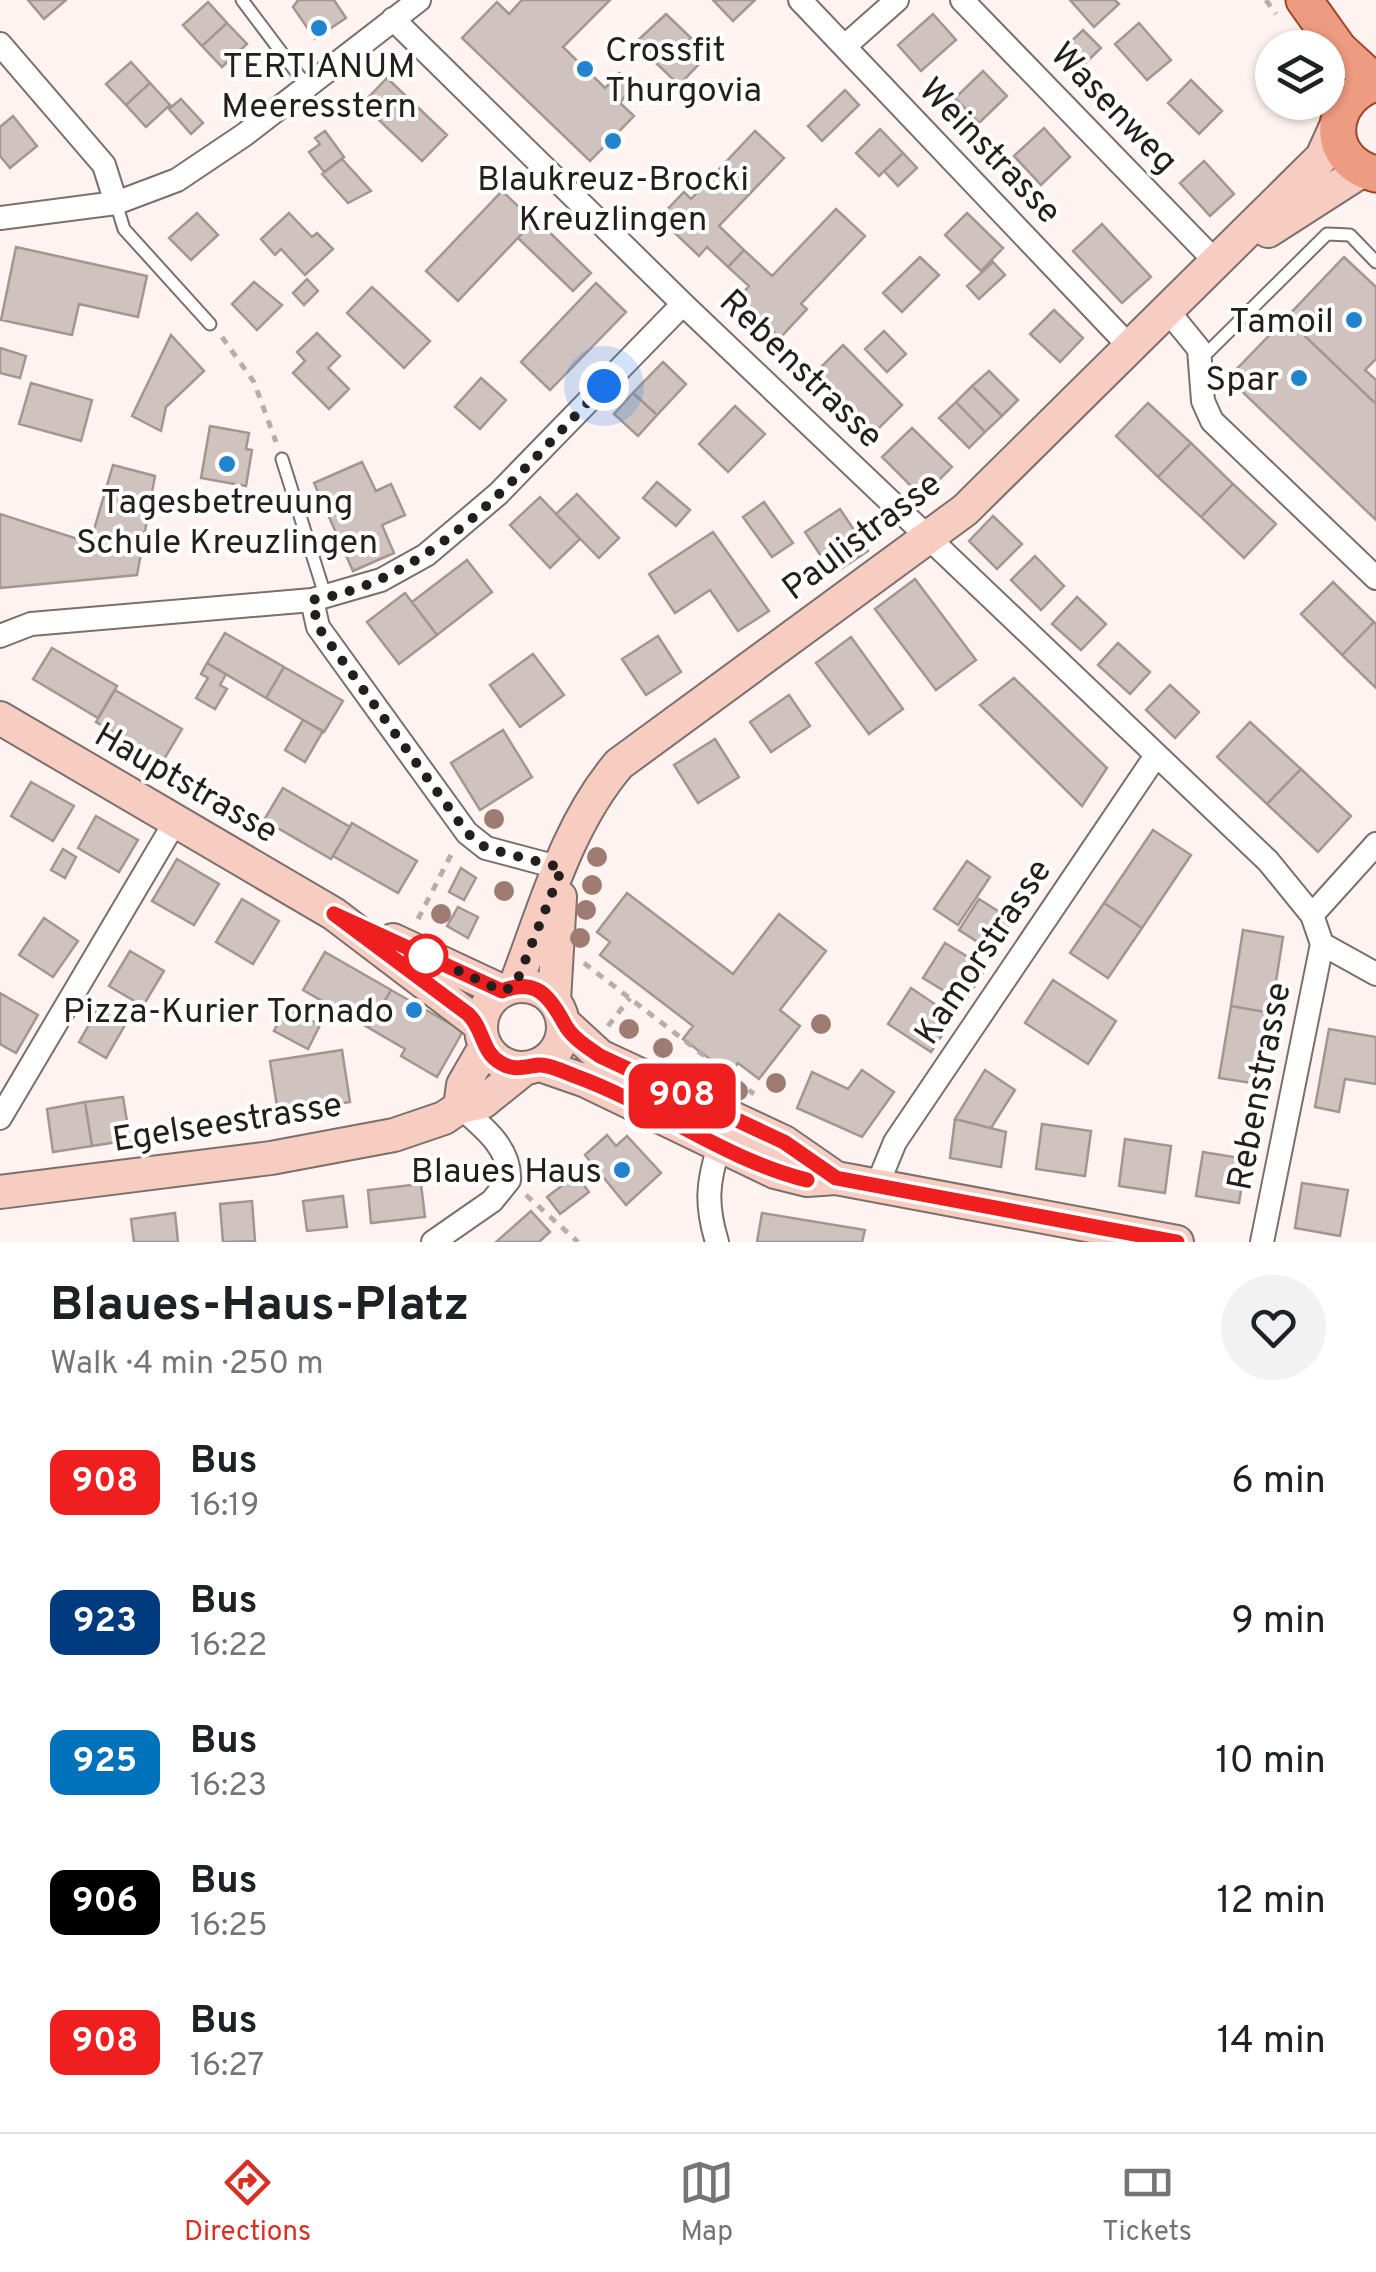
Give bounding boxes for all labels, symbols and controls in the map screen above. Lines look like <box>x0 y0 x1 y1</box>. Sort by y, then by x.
marker: TERTIANUM Meeresstern <box>308 17 330 39</box>
place label: Crossfit Thurgovia <box>605 30 762 114</box>
map controls <box>1255 30 1345 120</box>
button: layers <box>1255 30 1345 120</box>
street label: Wasenweg <box>1040 34 1186 184</box>
place label: TERTIANUM Meeresstern <box>221 46 417 130</box>
marker: Crossfit Thurgovia <box>574 58 596 80</box>
street label: Weinstrasse <box>908 70 1069 235</box>
marker: Blaukreuz-Brocki Kreuzlingen <box>602 130 624 152</box>
place label: Blaukreuz-Brocki Kreuzlingen <box>477 159 749 243</box>
street label: Rebenstrasse <box>709 281 891 459</box>
place label: Tamoil <box>1229 301 1334 345</box>
marker: Tamoil <box>1343 309 1365 331</box>
place label: Spar <box>1205 359 1279 403</box>
your location <box>579 361 629 411</box>
marker: Spar <box>1288 367 1310 389</box>
marker: Tagesbetreuung Schule Kreuzlingen <box>216 453 238 475</box>
street label: Paulistrasse <box>774 463 951 612</box>
place label: Tagesbetreuung Schule Kreuzlingen <box>76 482 378 566</box>
street label: Hauptstrasse <box>86 714 285 855</box>
street label: Kamorstrasse <box>906 851 1063 1054</box>
unlabelled marker <box>405 935 447 977</box>
street label: Rebenstrasse <box>1219 979 1303 1194</box>
place label: Pizza-Kurier Tornado <box>63 991 394 1035</box>
marker: Pizza-Kurier Tornado <box>403 999 425 1021</box>
line badge: 908 <box>624 1064 740 1128</box>
text: 908 <box>649 1074 715 1118</box>
street label: Egelseestrasse <box>110 1084 345 1164</box>
place label: Blaues Haus <box>411 1151 602 1195</box>
marker: Blaues Haus <box>611 1159 633 1181</box>
button: heart <box>1221 1275 1326 1380</box>
text: Blaues-Haus-Platz <box>50 1277 469 1337</box>
text: Walk · 4 min · 250 m <box>50 1345 324 1385</box>
text: Bus <box>190 1438 257 1487</box>
text: 6 min <box>1231 1458 1326 1507</box>
text: 908 <box>72 1460 138 1504</box>
text: 16:19 <box>190 1487 259 1527</box>
text: Bus <box>190 1578 257 1627</box>
text: 9 min <box>1231 1598 1326 1647</box>
text: 923 <box>73 1600 137 1644</box>
text: 16:22 <box>190 1627 267 1667</box>
text: Bus <box>190 1718 257 1767</box>
text: 10 min <box>1215 1738 1326 1787</box>
text: 925 <box>73 1740 137 1784</box>
text: 16:23 <box>190 1767 267 1807</box>
text: Bus <box>190 1858 257 1907</box>
text: 12 min <box>1216 1878 1326 1927</box>
text: 906 <box>72 1880 138 1924</box>
text: 16:25 <box>190 1907 268 1947</box>
text: Bus <box>190 1998 257 2047</box>
text: 14 min <box>1217 2018 1326 2067</box>
text: 908 <box>72 2020 138 2064</box>
text: 16:27 <box>190 2047 264 2087</box>
tab: Directions <box>184 2155 311 2251</box>
tab: Map <box>679 2155 734 2251</box>
tab: Tickets <box>1102 2155 1192 2251</box>

